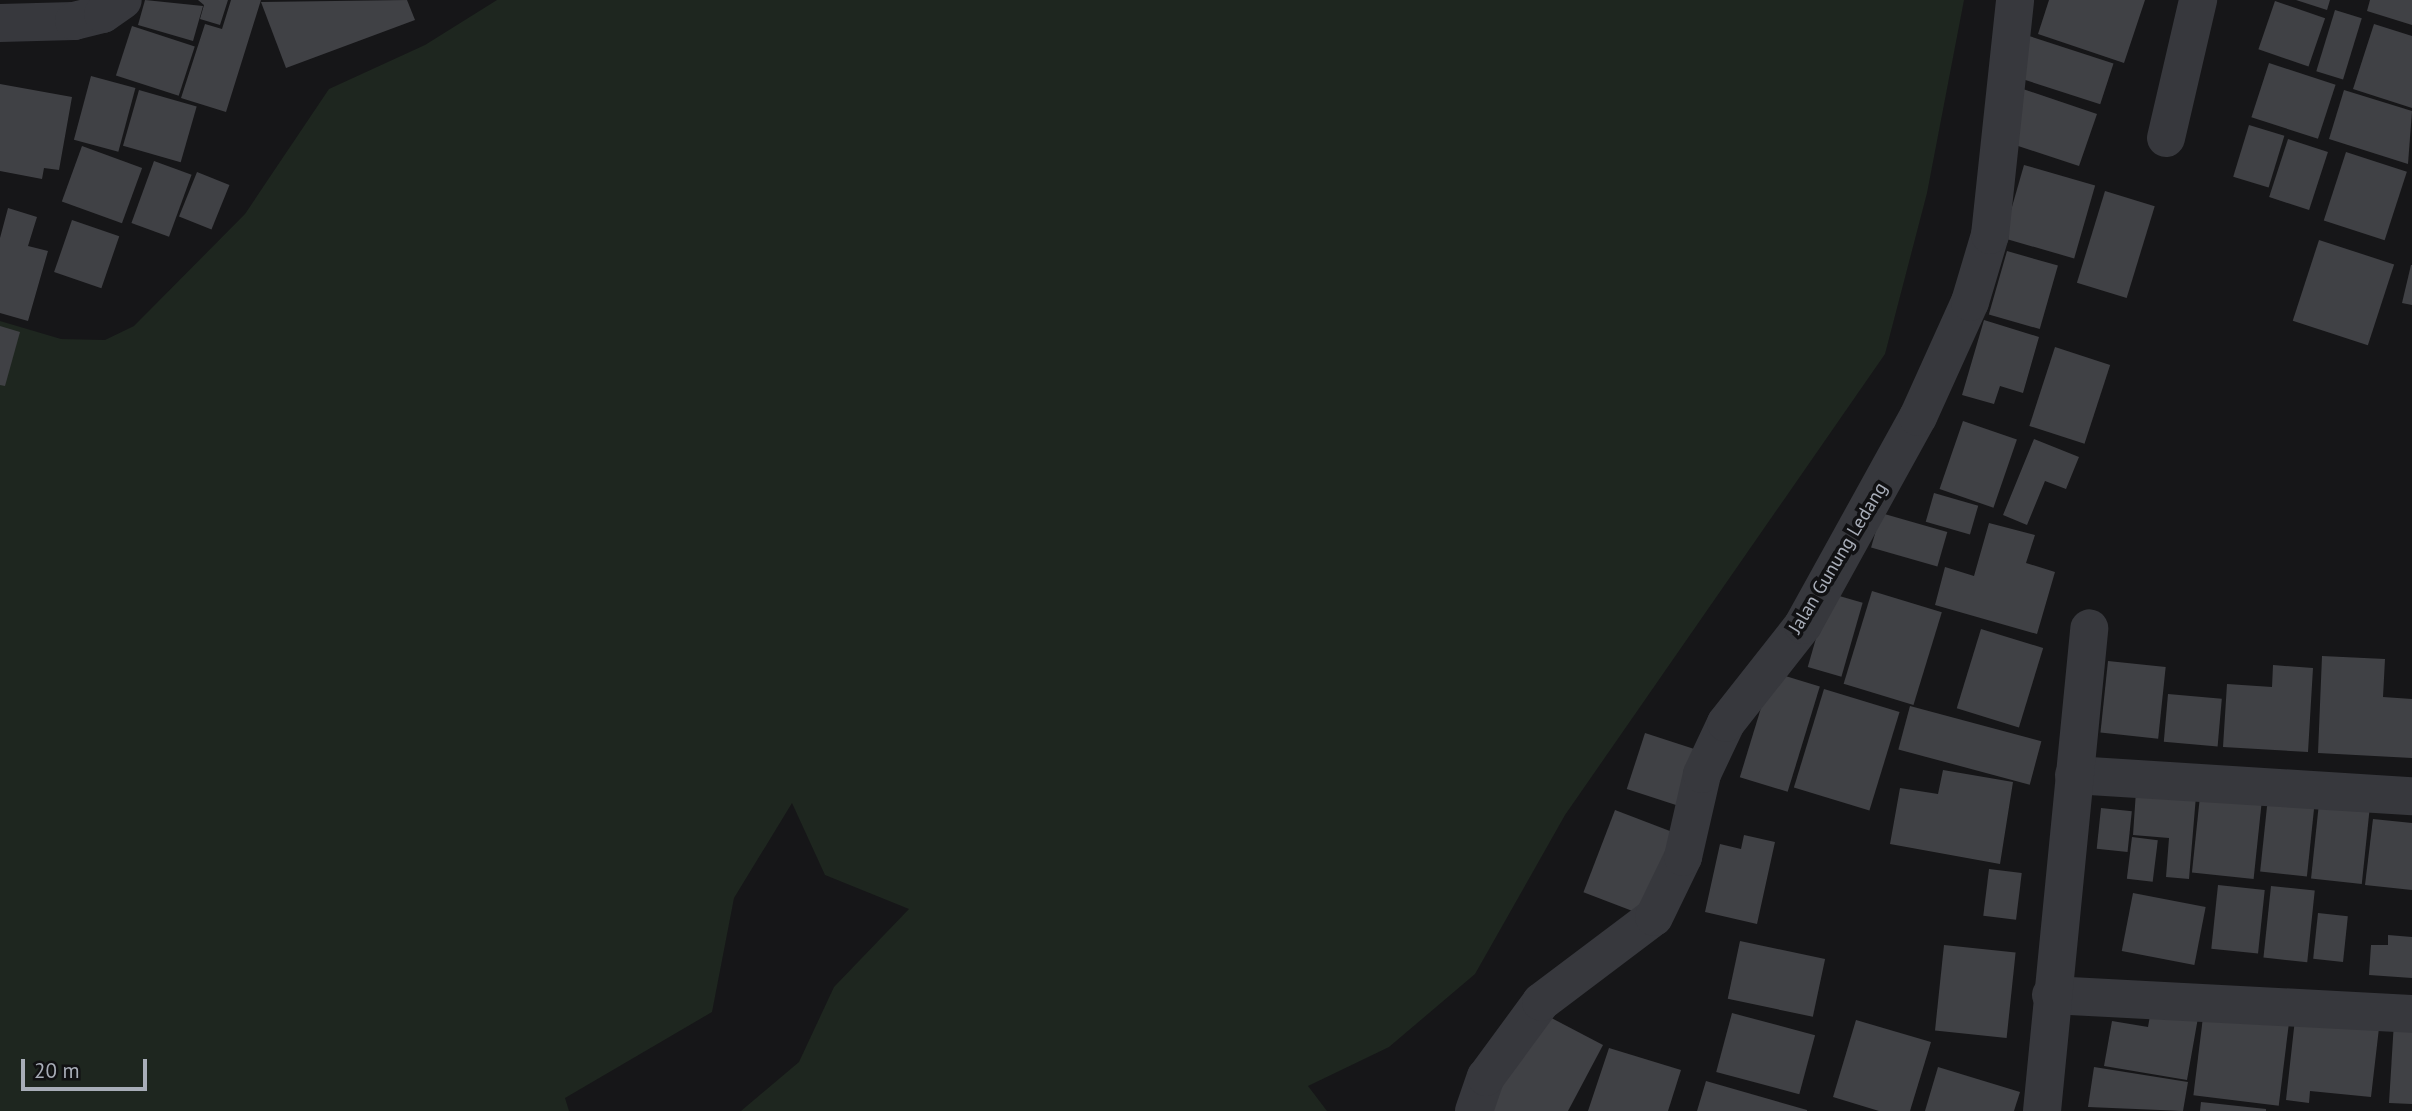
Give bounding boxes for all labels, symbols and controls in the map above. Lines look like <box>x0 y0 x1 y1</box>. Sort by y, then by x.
street label: Jalan Gunung Ledang <box>1784 478 1892 638</box>
scale bar <box>24 1044 150 1088</box>
text: 20 m <box>34 1057 80 1084</box>

